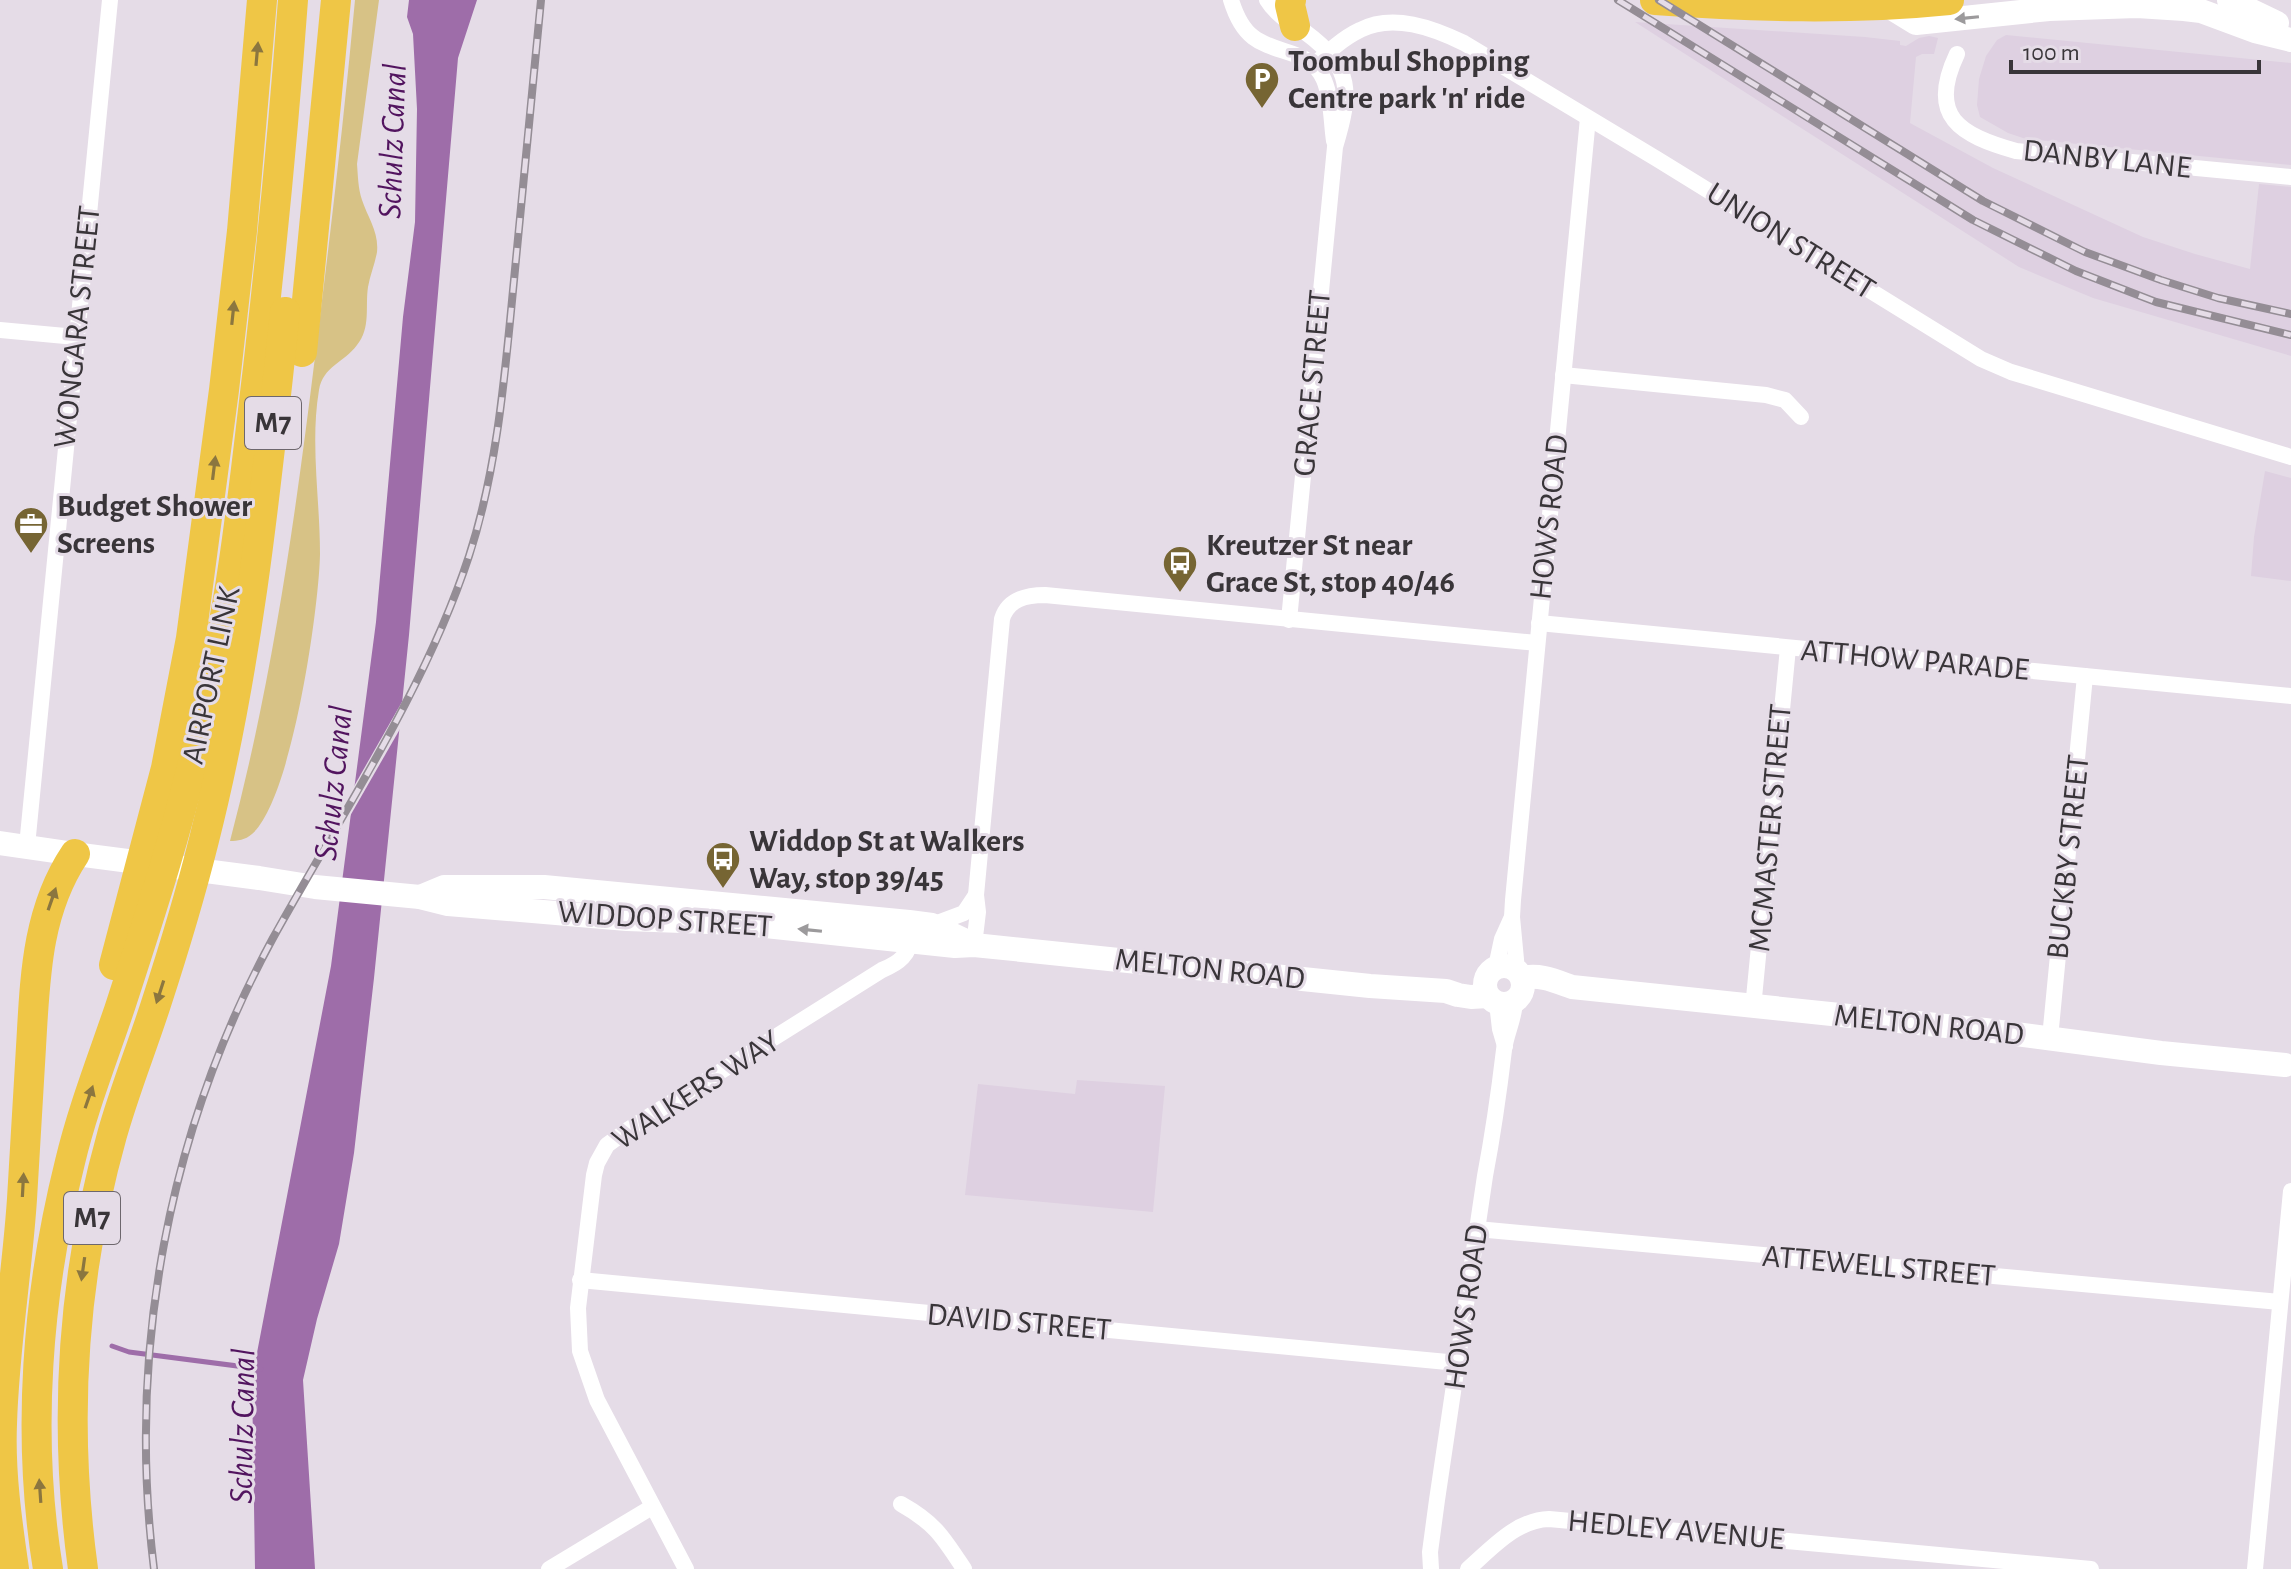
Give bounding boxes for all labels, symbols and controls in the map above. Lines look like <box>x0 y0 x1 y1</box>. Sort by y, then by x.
one-way arrow <box>1954 11 1979 24</box>
scale bar <box>2011 24 2259 74</box>
one-way arrow <box>251 41 264 66</box>
text: 100 m <box>2023 41 2080 65</box>
place label: Toombul Shopping Centre park 'n' ride <box>1288 45 1530 114</box>
parking icon: Toombul Shopping Centre park 'n' ride <box>1243 60 1281 110</box>
water label: Schulz Canal <box>373 63 413 219</box>
street label: DANBY LANE <box>2021 134 2193 184</box>
street label: UNION STREET <box>1701 177 1881 306</box>
street label: WONGARA STREET <box>48 204 106 450</box>
street label: GRACE STREET <box>1288 288 1336 477</box>
one-way arrow <box>226 300 239 325</box>
road number: M7 <box>245 397 301 449</box>
street label: HOWS ROAD <box>1524 433 1574 601</box>
one-way arrow <box>208 455 221 480</box>
place label: Budget Shower Screens <box>57 490 252 559</box>
office icon: Budget Shower Screens <box>12 505 50 555</box>
place label: Kreutzer St near Grace St, stop 40/46 <box>1206 529 1455 598</box>
bus stop icon: Kreutzer St near Grace St, stop 40/46 <box>1161 544 1199 594</box>
street label: AIRPORT LINK <box>177 583 246 767</box>
street label: ATTHOW PARADE <box>1800 634 2030 686</box>
street label: MCMASTER STREET <box>1743 702 1797 953</box>
water label: Schulz Canal <box>309 704 359 862</box>
street label: BUCKBY STREET <box>2041 753 2095 961</box>
place label: Widdop St at Walkers Way, stop 39/45 <box>749 825 1025 894</box>
bus stop icon: Widdop St at Walkers Way, stop 39/45 <box>704 840 742 890</box>
one-way arrow <box>47 887 59 911</box>
street label: WIDDOP STREET <box>556 896 774 942</box>
one-way arrow <box>797 924 822 937</box>
street label: MELTON ROAD <box>1113 943 1307 995</box>
one-way arrow <box>153 981 165 1005</box>
street label: MELTON ROAD <box>1832 999 2026 1051</box>
street label: WALKERS WAY <box>607 1024 786 1156</box>
one-way arrow <box>83 1085 96 1109</box>
one-way arrow <box>17 1172 30 1197</box>
road number: M7 <box>64 1192 120 1244</box>
street label: HOWS ROAD <box>1439 1223 1493 1391</box>
street label: ATTEWELL STREET <box>1761 1240 1997 1292</box>
one-way arrow <box>76 1257 89 1282</box>
street label: DAVID STREET <box>925 1298 1113 1346</box>
water label: Schulz Canal <box>225 1348 261 1504</box>
one-way arrow <box>34 1478 47 1503</box>
street label: HEDLEY AVENUE <box>1566 1505 1786 1555</box>

